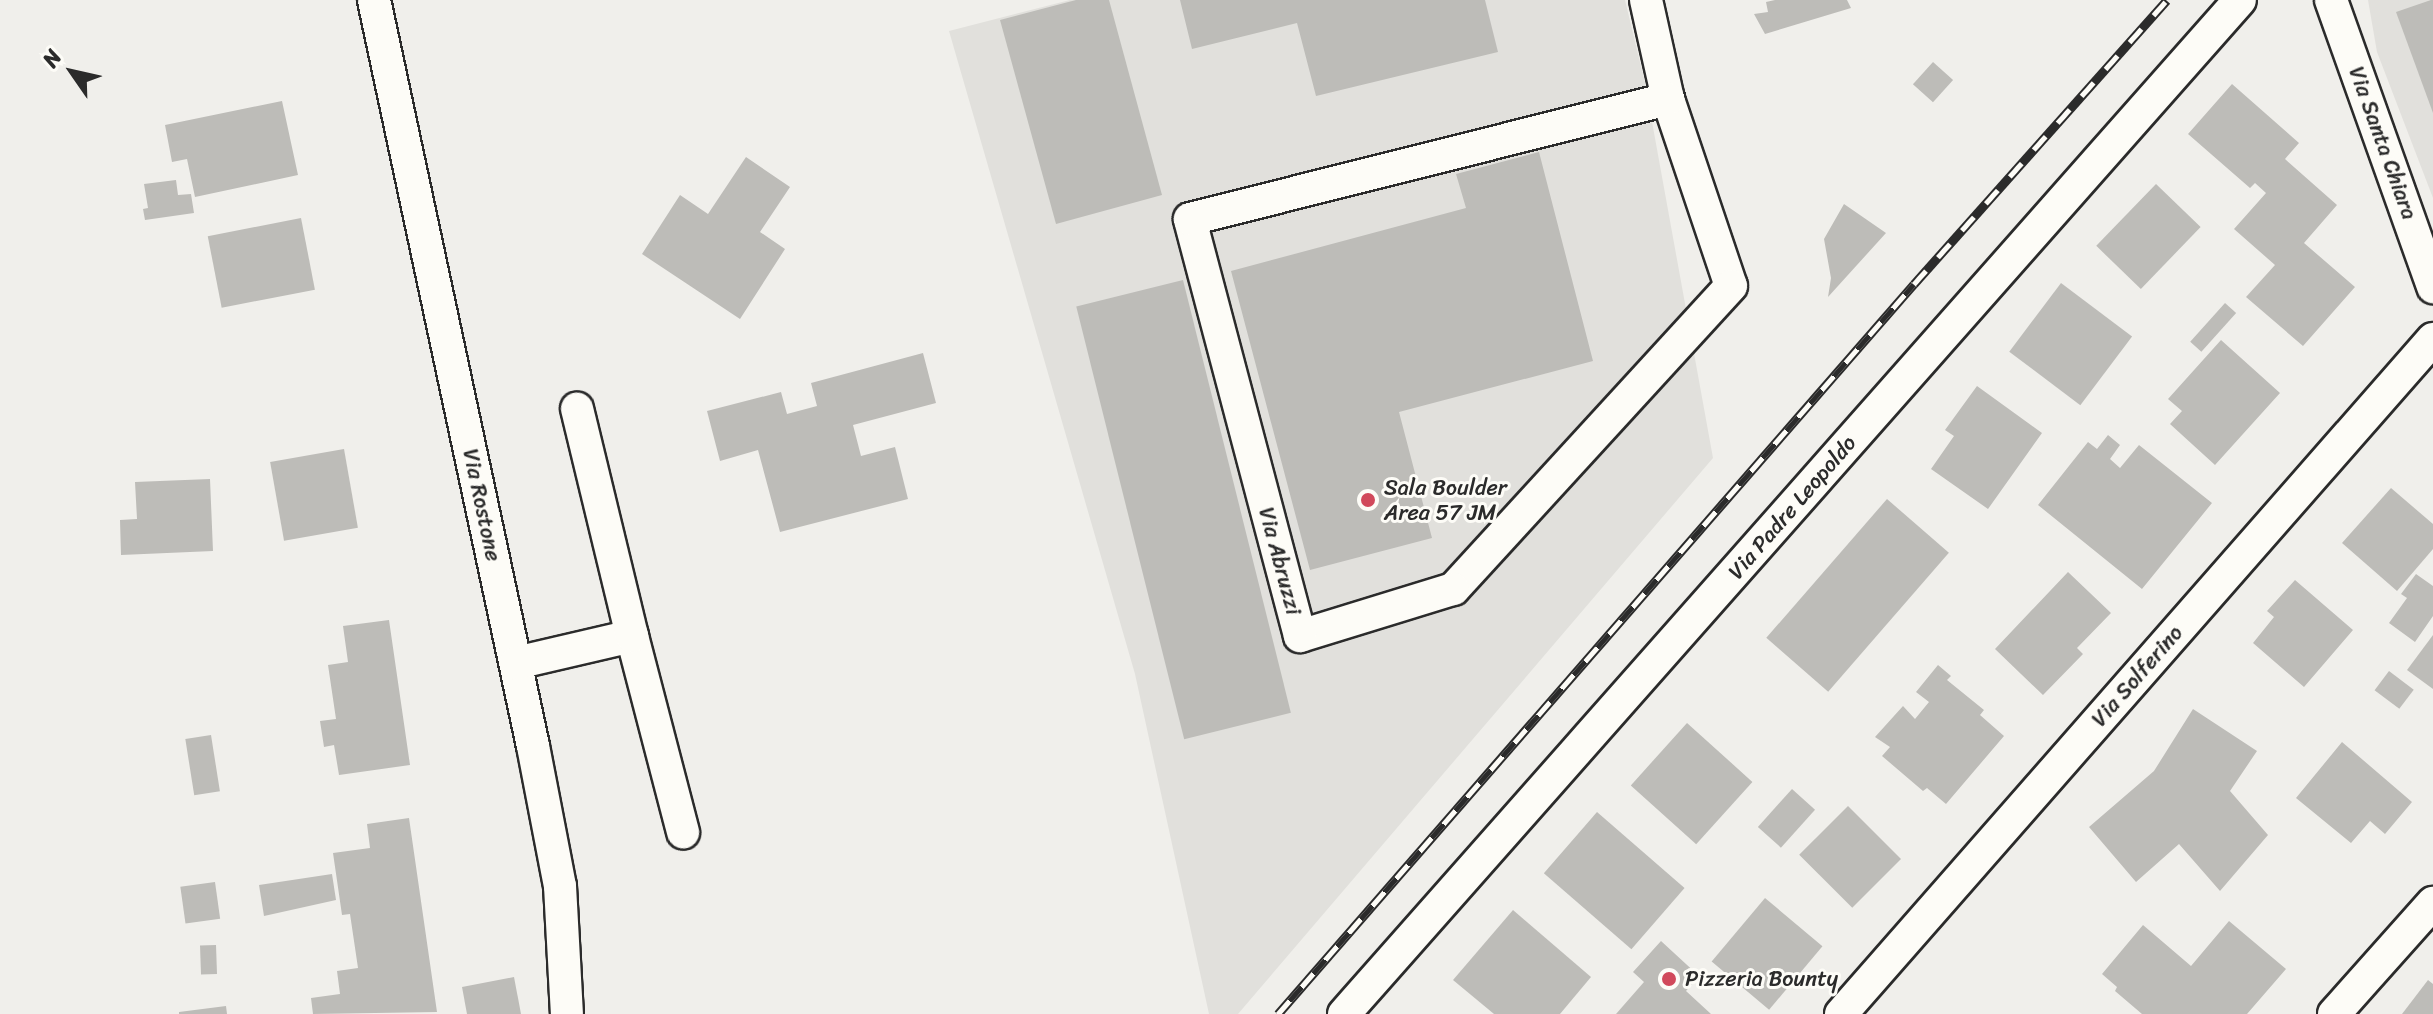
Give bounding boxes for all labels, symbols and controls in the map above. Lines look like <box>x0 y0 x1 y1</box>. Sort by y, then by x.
north arrow <box>32 32 112 112</box>
text: N <box>31 41 72 76</box>
street label: Via Santa Chiara <box>2343 63 2423 223</box>
street label: Via Padre Leopoldo <box>1722 430 1862 584</box>
street label: Via Rostone <box>457 447 507 563</box>
place label: Sala Boulder Area 57 JM <box>1384 474 1506 526</box>
marker: Sala Boulder Area 57 JM <box>1359 491 1377 509</box>
street label: Via Abruzzi <box>1253 504 1307 618</box>
street label: Via Solferino <box>2086 620 2188 732</box>
place label: Pizzeria Bounty <box>1685 966 1838 992</box>
marker: Pizzeria Bounty <box>1660 970 1678 988</box>

